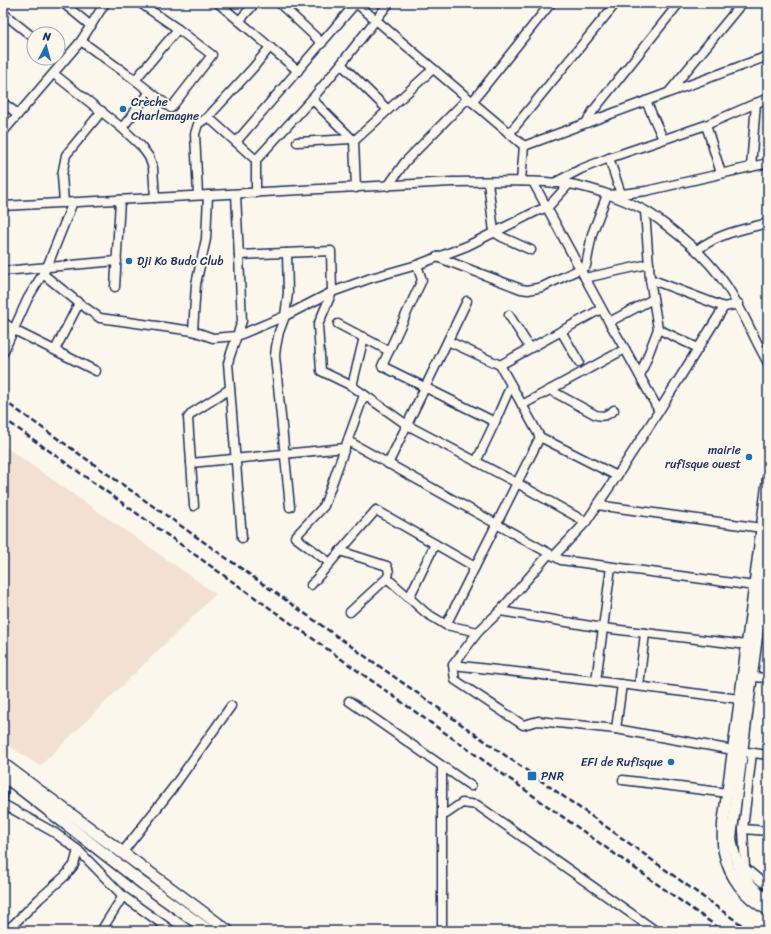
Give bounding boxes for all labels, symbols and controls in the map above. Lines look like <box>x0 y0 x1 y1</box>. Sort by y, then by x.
north arrow <box>26 26 66 66</box>
text: N <box>41 27 52 46</box>
place label: Crèche Charlemagne <box>131 91 199 127</box>
marker: Crèche Charlemagne <box>118 104 128 114</box>
place label: Dji Ko Budo Club <box>137 250 224 272</box>
marker: Dji Ko Budo Club <box>124 256 134 266</box>
place label: mairie rufisque ouest <box>665 439 741 475</box>
marker: mairie rufisque ouest <box>744 452 754 462</box>
place label: EFI de Rufisque <box>581 751 663 773</box>
marker: EFI de Rufisque <box>666 757 676 767</box>
place label: PNR <box>541 765 564 787</box>
marker: PNR <box>526 770 538 782</box>

